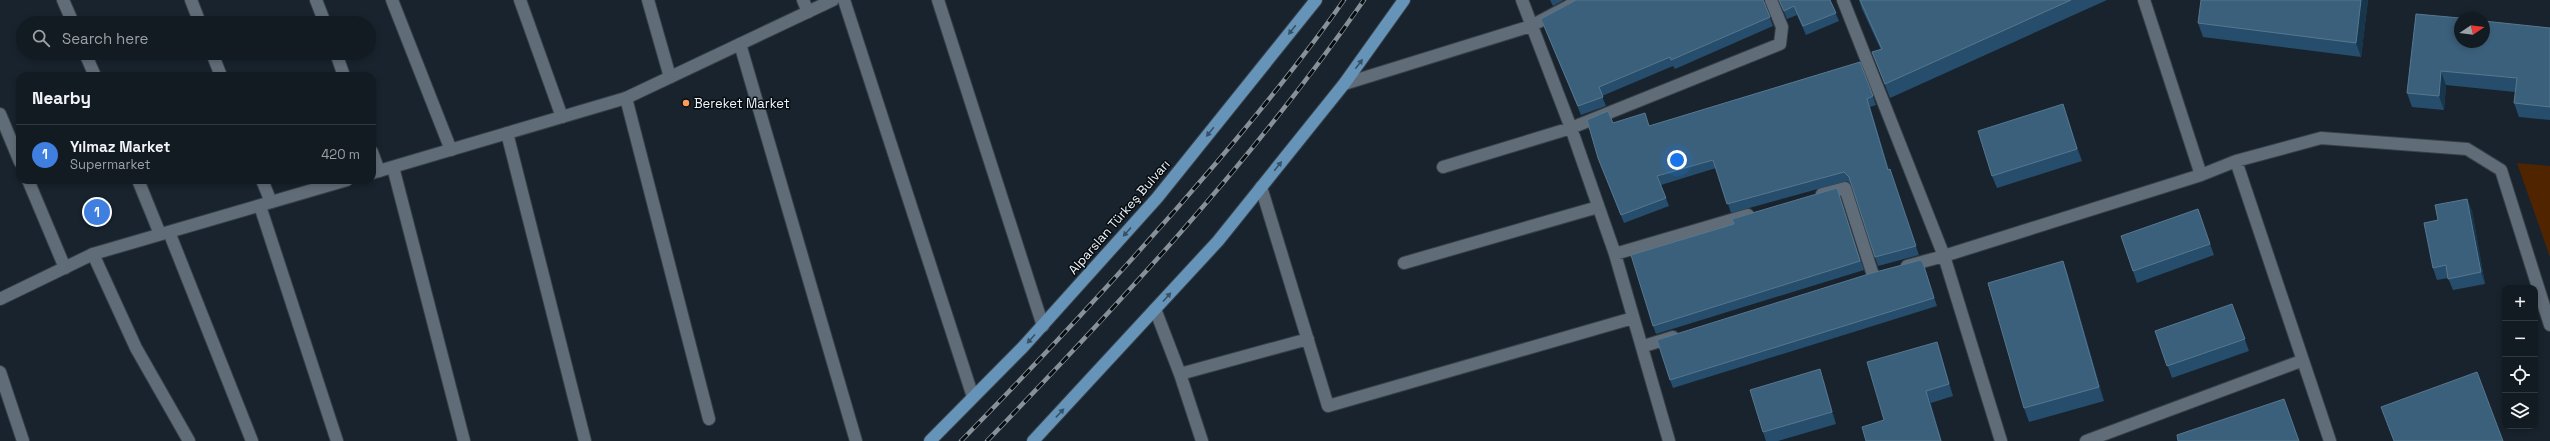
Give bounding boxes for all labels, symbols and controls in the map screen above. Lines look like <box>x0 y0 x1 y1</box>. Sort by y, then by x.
north arrow <box>2454 12 2490 48</box>
search box <box>16 16 376 60</box>
one-way arrow <box>1287 25 1296 36</box>
icon: search <box>30 27 52 49</box>
text: Search here <box>62 29 148 48</box>
one-way arrow <box>1355 59 1363 69</box>
text: Nearby <box>32 87 91 109</box>
place label: Bereket Market <box>694 95 790 112</box>
marker: Bereket Market <box>681 98 691 108</box>
one-way arrow <box>1206 126 1215 137</box>
text: Yılmaz Market <box>70 137 170 156</box>
text: 1 <box>42 146 48 163</box>
text: 420 m <box>321 146 360 163</box>
your location <box>1667 150 1687 170</box>
text: Supermarket <box>70 156 151 173</box>
street label: Alparslan Türkeş Bulvarı <box>1064 156 1174 278</box>
one-way arrow <box>1274 160 1282 171</box>
pin: 1 <box>84 197 110 227</box>
one-way arrow <box>1123 227 1132 236</box>
map controls <box>2502 285 2538 429</box>
button: + <box>2502 285 2538 321</box>
one-way arrow <box>1162 292 1172 302</box>
button: − <box>2502 321 2538 357</box>
one-way arrow <box>1026 333 1035 344</box>
button: locate <box>2502 357 2538 393</box>
button: layers <box>2502 393 2538 429</box>
one-way arrow <box>1055 408 1065 418</box>

